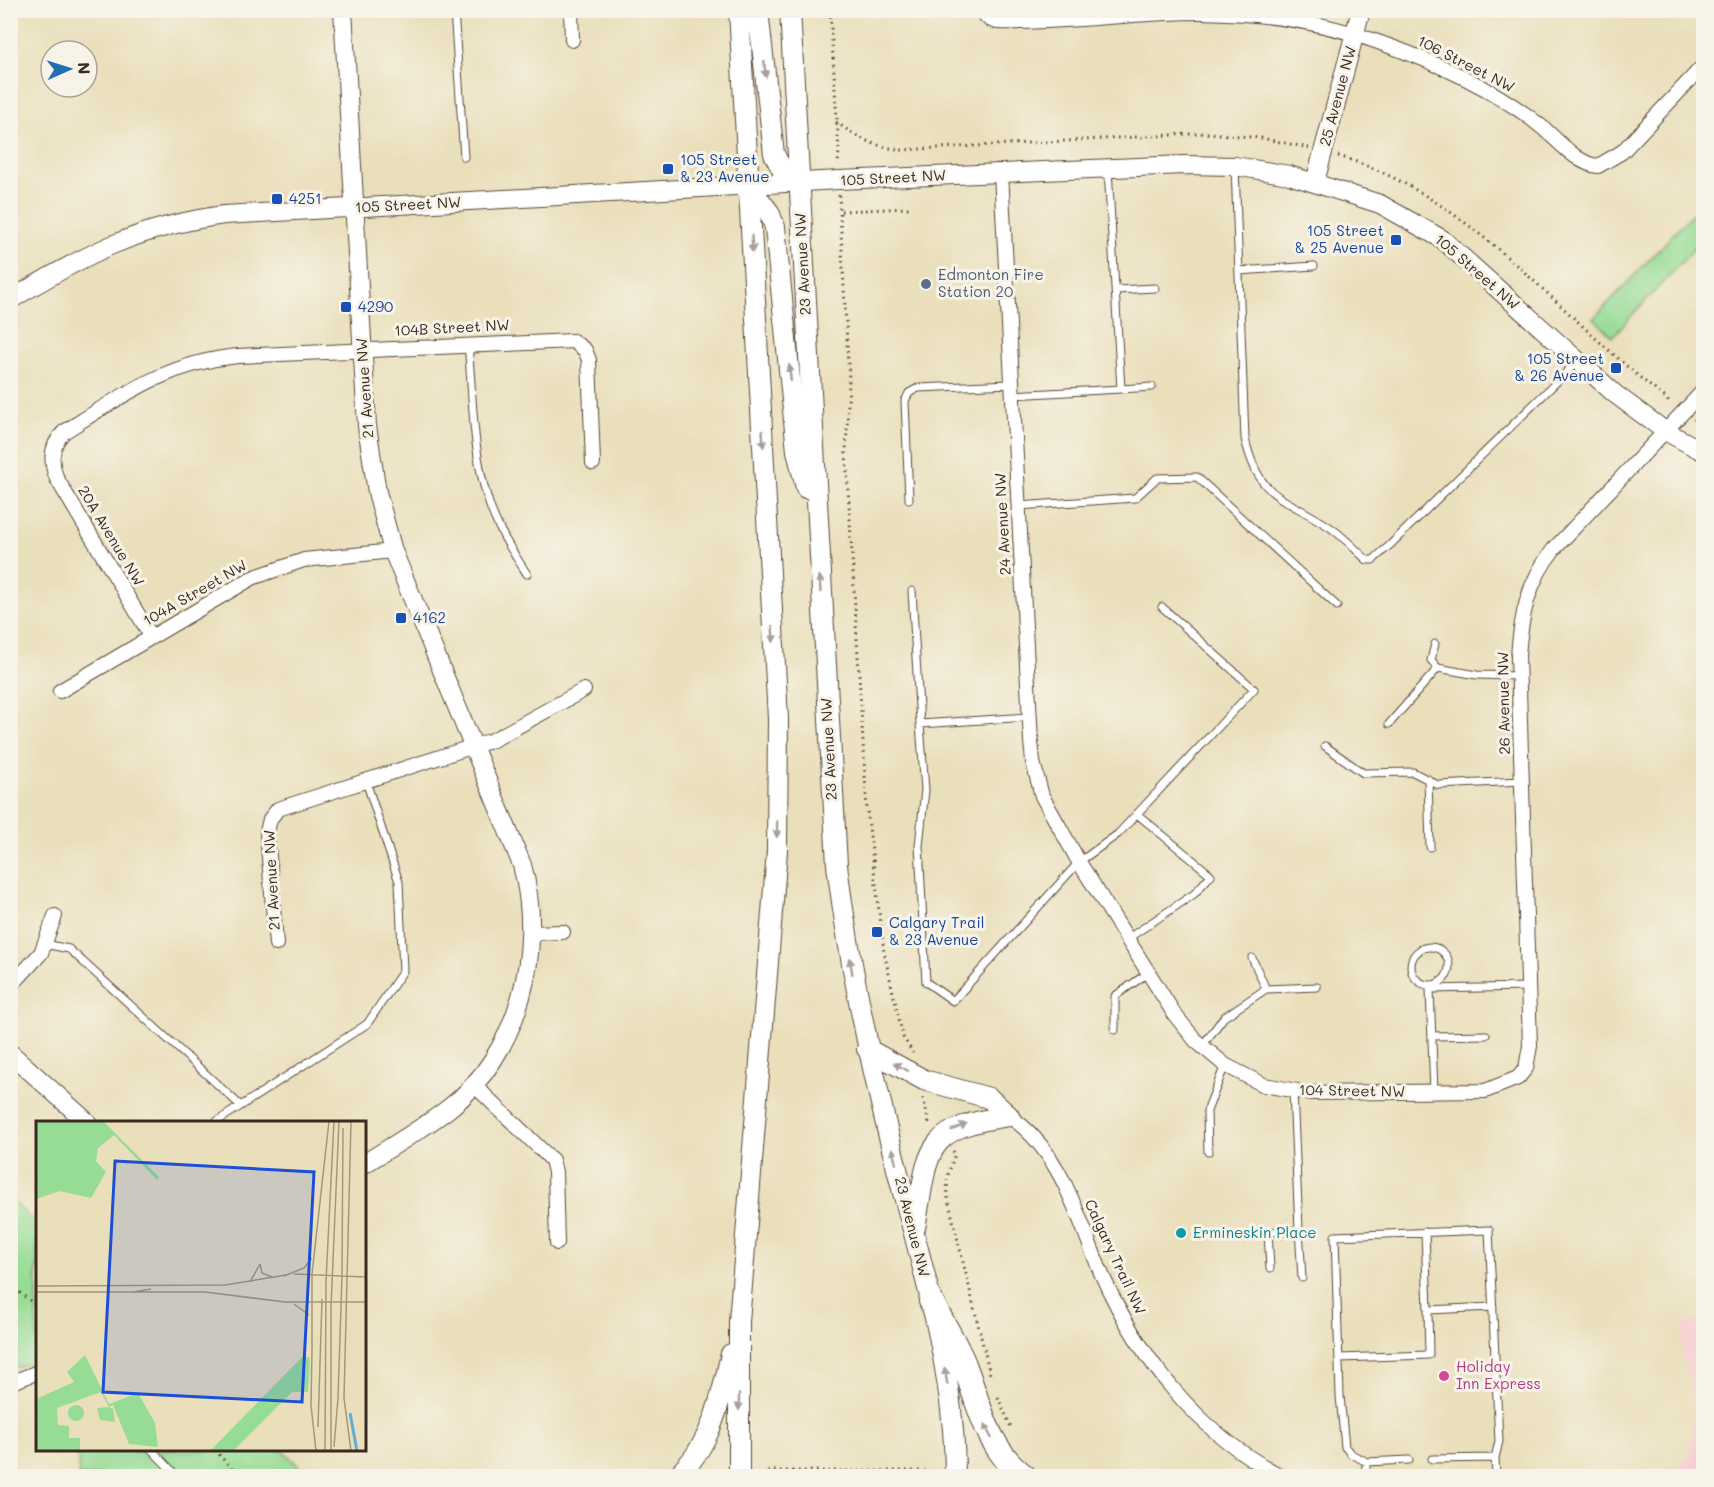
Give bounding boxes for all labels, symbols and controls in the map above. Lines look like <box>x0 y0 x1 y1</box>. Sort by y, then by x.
street label: 106 Street NW <box>1414 30 1518 96</box>
north arrow <box>39 39 99 99</box>
street label: 25 Avenue NW <box>1314 43 1360 148</box>
one-way arrow <box>760 59 769 78</box>
text: N <box>74 62 95 75</box>
place label: 105 Street & 23 Avenue <box>680 149 769 186</box>
marker: 105 Street & 23 Avenue <box>661 162 675 176</box>
street label: 105 Street NW <box>839 164 947 190</box>
place label: 4251 <box>289 188 322 208</box>
street label: 105 Street NW <box>354 191 462 217</box>
marker: 4251 <box>270 192 284 206</box>
street label: 23 Avenue NW <box>789 212 815 316</box>
place label: 105 Street & 25 Avenue <box>1295 220 1384 257</box>
street label: 105 Street NW <box>1431 229 1524 314</box>
marker: 105 Street & 25 Avenue <box>1389 233 1403 247</box>
one-way arrow <box>747 235 757 254</box>
place label: Edmonton Fire Station 20 <box>938 264 1044 301</box>
marker: Edmonton Fire Station 20 <box>919 277 933 291</box>
place label: 4290 <box>358 296 393 316</box>
marker: 4290 <box>339 300 353 314</box>
street label: 104B Street NW <box>394 314 510 340</box>
street label: 21 Avenue NW <box>351 337 377 439</box>
place label: 105 Street & 26 Avenue <box>1514 348 1604 385</box>
marker: 105 Street & 26 Avenue <box>1609 361 1623 375</box>
one-way arrow <box>785 364 795 383</box>
one-way arrow <box>758 430 767 449</box>
street label: 24 Avenue NW <box>989 472 1015 576</box>
street label: 20A Avenue NW <box>74 482 150 589</box>
street label: 104A Street NW <box>139 554 250 630</box>
one-way arrow <box>815 574 824 593</box>
place label: 4162 <box>413 607 446 627</box>
marker: 4162 <box>394 611 408 625</box>
one-way arrow <box>769 624 778 643</box>
street label: 26 Avenue NW <box>1492 651 1514 755</box>
street label: 23 Avenue NW <box>815 697 841 801</box>
one-way arrow <box>772 819 782 838</box>
street label: 21 Avenue NW <box>258 829 284 931</box>
place label: Calgary Trail & 23 Avenue <box>889 912 985 949</box>
marker: Calgary Trail & 23 Avenue <box>870 925 884 939</box>
one-way arrow <box>846 956 855 975</box>
one-way arrow <box>892 1062 909 1072</box>
street label: 104 Street NW <box>1299 1079 1405 1101</box>
inset map <box>36 1121 366 1451</box>
one-way arrow <box>951 1122 969 1132</box>
one-way arrow <box>889 1147 898 1165</box>
street label: 23 Avenue NW <box>891 1174 935 1279</box>
street label: Calgary Trail NW <box>1081 1196 1151 1317</box>
place label: Ermineskin Place <box>1193 1222 1317 1242</box>
marker: Ermineskin Place <box>1174 1226 1188 1240</box>
place label: Holiday Inn Express <box>1456 1356 1541 1393</box>
one-way arrow <box>942 1367 951 1386</box>
marker: Holiday Inn Express <box>1437 1369 1451 1383</box>
one-way arrow <box>734 1392 744 1411</box>
one-way arrow <box>984 1423 993 1440</box>

